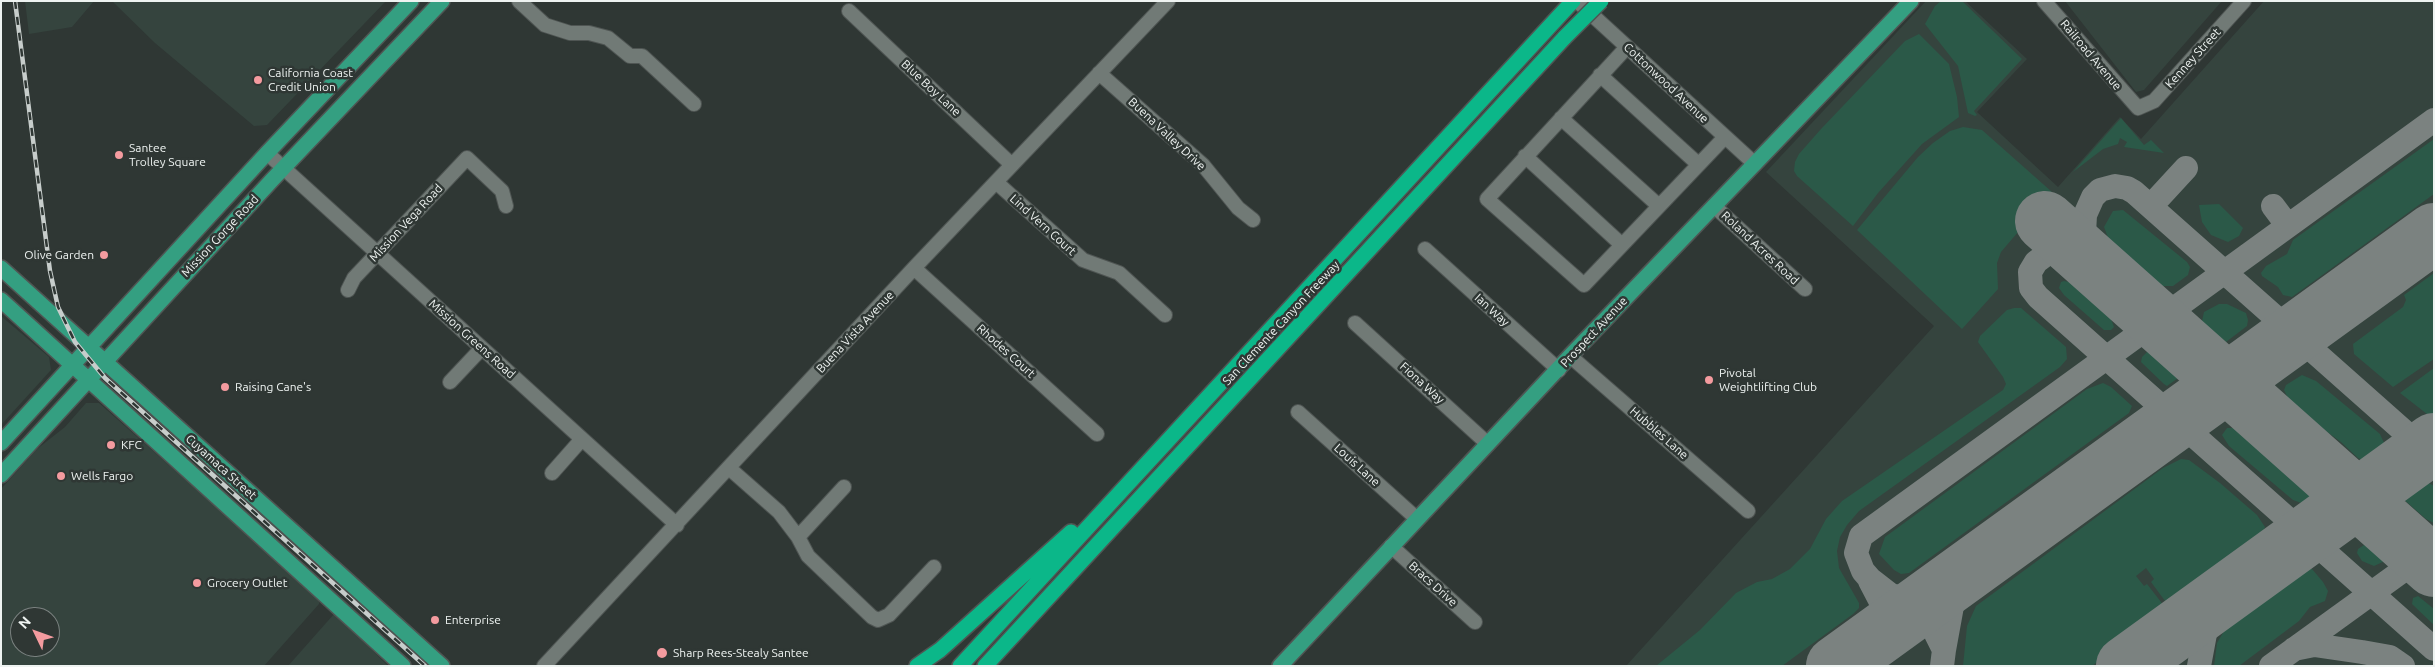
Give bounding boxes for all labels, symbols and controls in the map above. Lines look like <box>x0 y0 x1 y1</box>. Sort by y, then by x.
street label: Railroad Avenue <box>2057 17 2125 93</box>
street label: Kenney Street <box>2162 25 2224 91</box>
street label: Cottonwood Avenue <box>1620 40 1712 126</box>
street label: Blue Boy Lane <box>898 57 964 119</box>
place label: California Coast Credit Union <box>268 66 353 94</box>
marker: California Coast Credit Union <box>252 74 264 86</box>
street label: Buena Valley Drive <box>1125 95 1209 173</box>
place label: Santee Trolley Square <box>129 141 206 169</box>
marker: Santee Trolley Square <box>113 149 125 161</box>
street label: Mission Vega Road <box>366 181 446 265</box>
street label: Mission Gorge Road <box>178 192 262 280</box>
street label: Lind Vern Court <box>1007 192 1079 258</box>
street label: Roland Acres Road <box>1718 208 1802 288</box>
place label: Olive Garden <box>24 248 94 262</box>
marker: Olive Garden <box>98 249 110 261</box>
street label: San Clemente Canyon Freeway <box>1220 258 1342 388</box>
street label: Buena Vista Avenue <box>813 288 897 376</box>
street label: Ian Way <box>1472 291 1512 329</box>
street label: Prospect Avenue <box>1558 294 1630 370</box>
street label: Mission Greens Road <box>426 296 518 382</box>
street label: Rhodes Court <box>974 321 1038 381</box>
street label: Fiona Way <box>1397 359 1447 407</box>
place label: Pivotal Weightlifting Club <box>1719 366 1817 394</box>
marker: Pivotal Weightlifting Club <box>1703 374 1715 386</box>
place label: Raising Cane's <box>235 380 311 394</box>
marker: Raising Cane's <box>219 381 231 393</box>
street label: Hubbles Lane <box>1627 404 1691 462</box>
street label: Cuyamaca Street <box>183 431 259 503</box>
place label: KFC <box>121 438 142 452</box>
marker: KFC <box>105 439 117 451</box>
street label: Louis Lane <box>1331 441 1383 489</box>
place label: Wells Fargo <box>71 469 133 483</box>
marker: Wells Fargo <box>55 470 67 482</box>
street label: Bracs Drive <box>1406 558 1460 610</box>
place label: Grocery Outlet <box>207 576 287 590</box>
marker: Grocery Outlet <box>191 577 203 589</box>
north arrow <box>10 607 60 657</box>
text: N <box>15 613 34 632</box>
place label: Enterprise <box>445 613 501 627</box>
marker: Enterprise <box>429 614 441 626</box>
marker: Sharp Rees-Stealy Santee <box>655 646 669 660</box>
place label: Sharp Rees-Stealy Santee <box>673 646 809 660</box>

